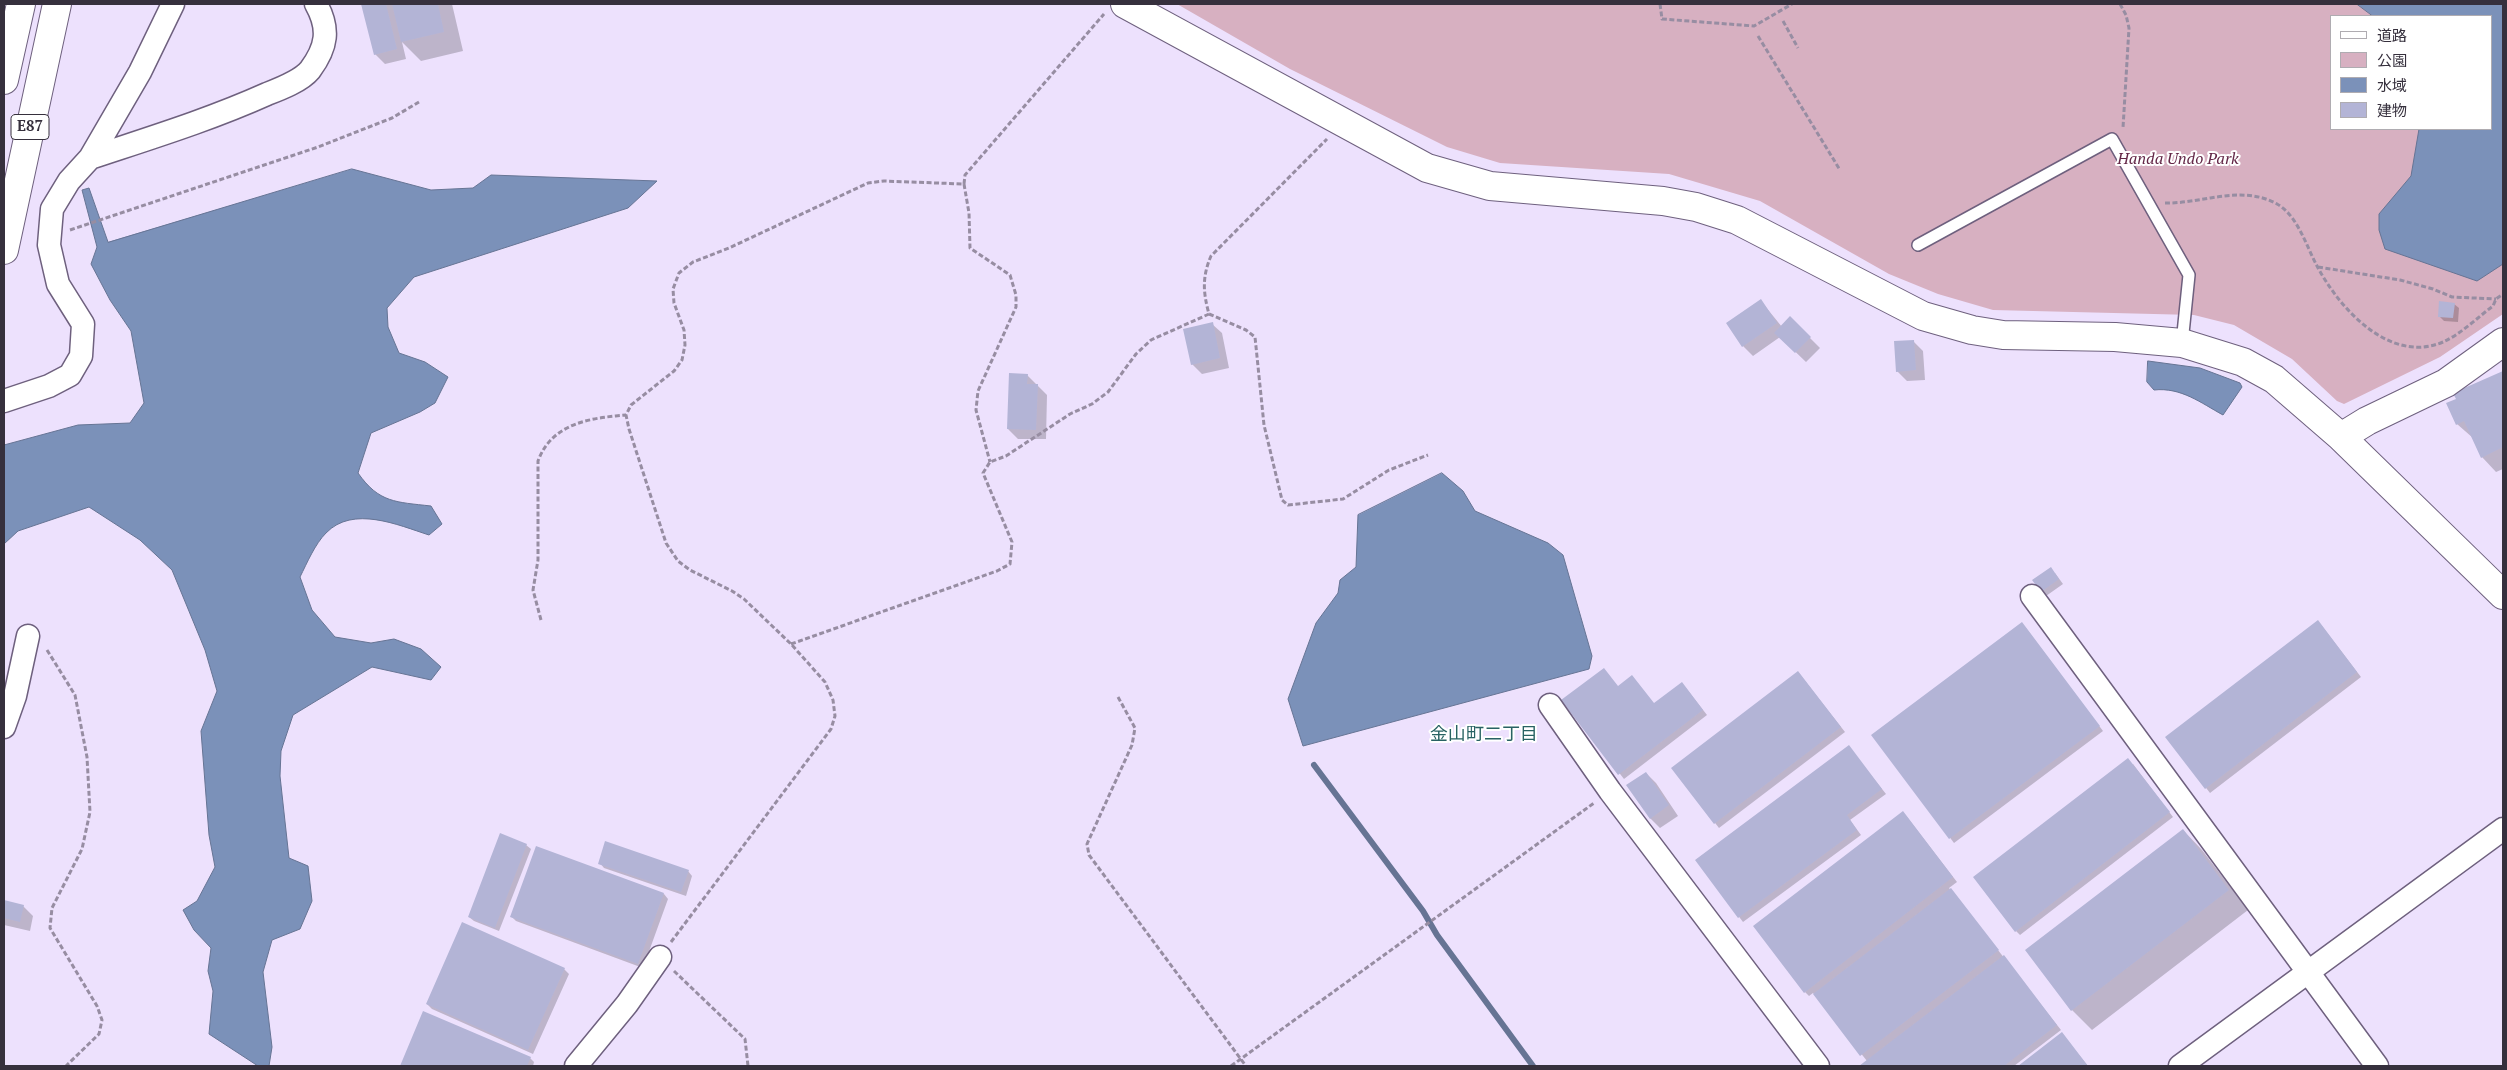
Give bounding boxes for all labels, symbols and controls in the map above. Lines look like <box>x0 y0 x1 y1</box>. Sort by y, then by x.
legend <box>2330 15 2492 130</box>
text: 道路 <box>2377 25 2407 45</box>
text: 公園 <box>2377 50 2407 70</box>
text: 水域 <box>2377 75 2407 95</box>
text: 建物 <box>2377 100 2407 120</box>
road number: E87 <box>11 114 49 140</box>
park label: Handa Undo Park <box>2117 149 2239 169</box>
district label: 金山町二丁目 <box>1430 724 1538 746</box>

